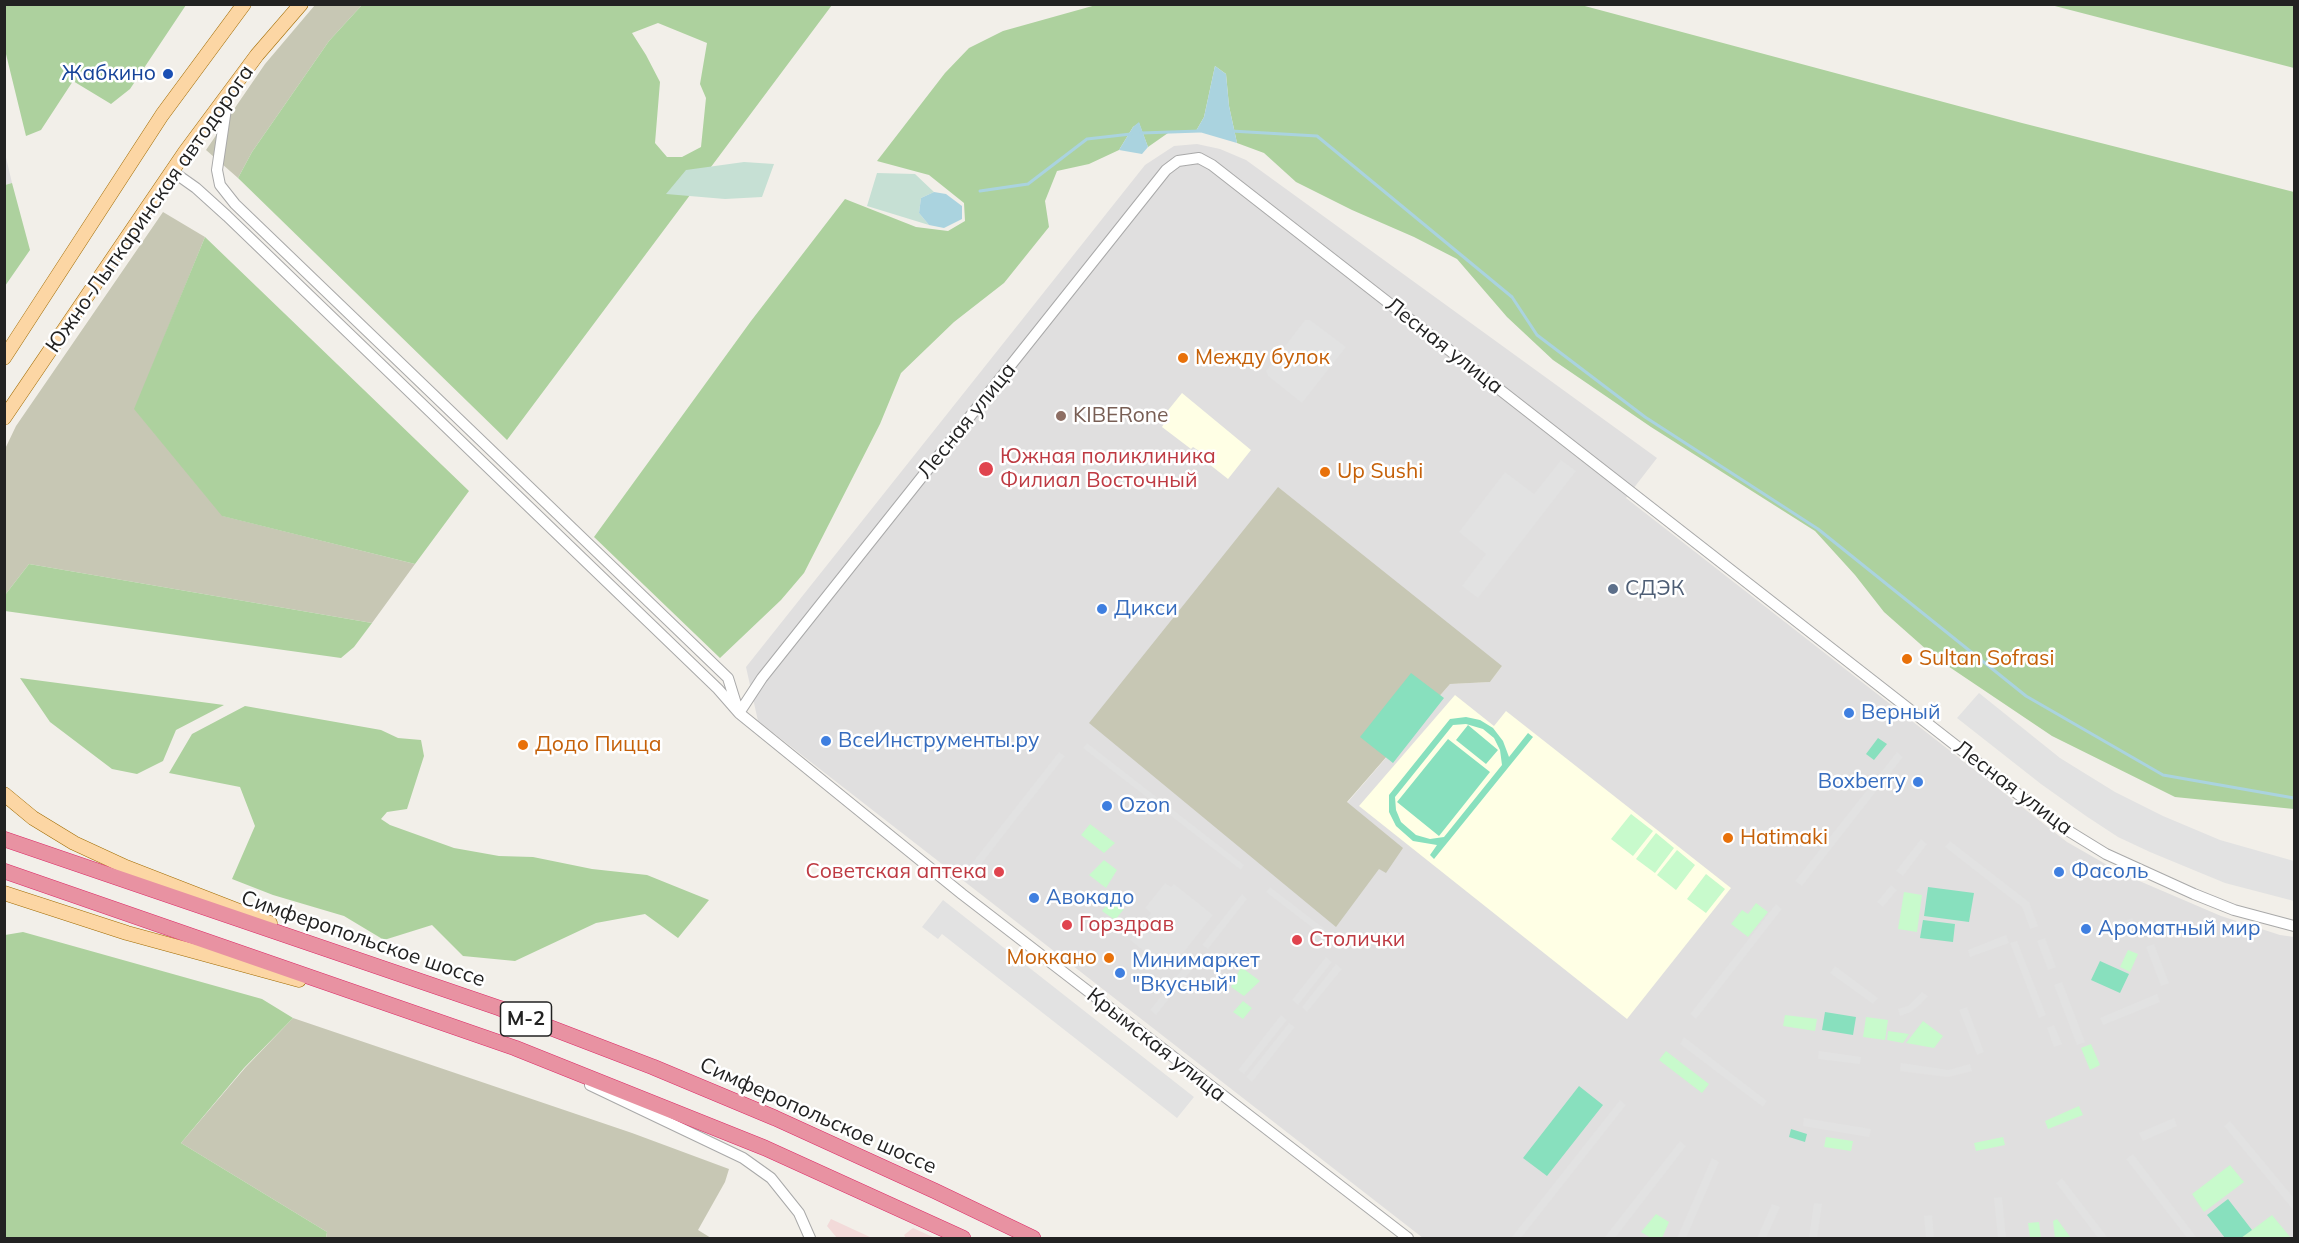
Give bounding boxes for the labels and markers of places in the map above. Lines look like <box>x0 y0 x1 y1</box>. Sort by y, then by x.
place label: Жабкино <box>62 61 156 87</box>
marker: Жабкино <box>161 67 175 81</box>
place label: Между булок <box>1195 345 1330 371</box>
marker: Между булок <box>1176 351 1190 365</box>
place label: KIBERone <box>1073 403 1168 429</box>
marker: KIBERone <box>1054 409 1068 423</box>
place label: Южная поликлиника Филиал Восточный <box>1000 444 1216 494</box>
place label: Up Sushi <box>1337 459 1423 485</box>
marker: Южная поликлиника Филиал Восточный <box>977 460 995 478</box>
marker: Up Sushi <box>1318 465 1332 479</box>
place label: СДЭК <box>1625 576 1684 602</box>
marker: СДЭК <box>1606 582 1620 596</box>
place label: Дикси <box>1114 596 1178 622</box>
marker: Дикси <box>1095 602 1109 616</box>
place label: Sultan Sofrasi <box>1919 646 2055 672</box>
marker: Sultan Sofrasi <box>1900 652 1914 666</box>
place label: Верный <box>1861 700 1940 726</box>
marker: Верный <box>1842 706 1856 720</box>
place label: ВсеИнструменты.ру <box>838 728 1039 754</box>
place label: Додо Пицца <box>535 732 662 758</box>
marker: ВсеИнструменты.ру <box>819 734 833 748</box>
marker: Додо Пицца <box>516 738 530 752</box>
place label: Boxberry <box>1818 769 1906 795</box>
marker: Boxberry <box>1911 775 1925 789</box>
place label: Ozon <box>1119 793 1170 819</box>
marker: Ozon <box>1100 799 1114 813</box>
place label: Hatimaki <box>1740 825 1828 851</box>
marker: Hatimaki <box>1721 831 1735 845</box>
place label: Советская аптека <box>805 859 987 885</box>
place label: Фасоль <box>2071 859 2148 885</box>
marker: Советская аптека <box>992 865 1006 879</box>
marker: Фасоль <box>2052 865 2066 879</box>
place label: Авокадо <box>1046 885 1134 911</box>
marker: Авокадо <box>1027 891 1041 905</box>
place label: Горздрав <box>1079 912 1174 938</box>
place label: Ароматный мир <box>2098 916 2261 942</box>
marker: Горздрав <box>1060 918 1074 932</box>
marker: Ароматный мир <box>2079 922 2093 936</box>
place label: Столички <box>1309 927 1405 953</box>
marker: Столички <box>1290 933 1304 947</box>
place label: Моккано <box>1007 945 1097 971</box>
place label: Минимаркет "Вкусный" <box>1132 948 1260 998</box>
marker: Моккано <box>1102 951 1116 965</box>
marker: Минимаркет "Вкусный" <box>1113 966 1127 980</box>

